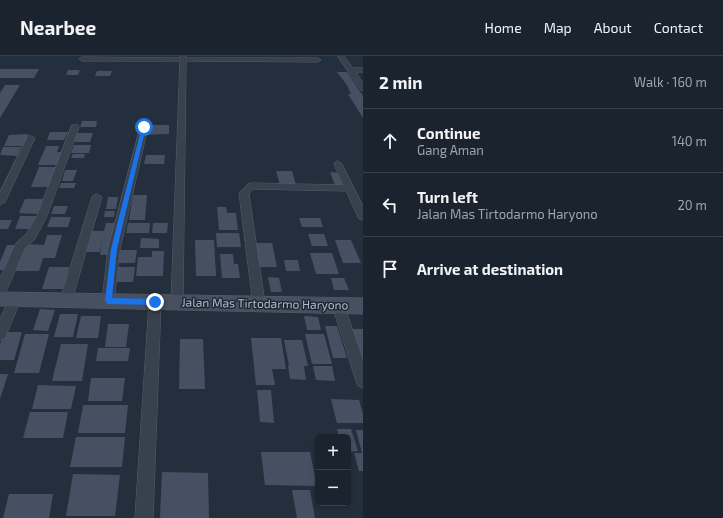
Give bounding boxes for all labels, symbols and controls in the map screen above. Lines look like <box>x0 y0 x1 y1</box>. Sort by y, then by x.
text: Nearbee <box>20 16 96 39</box>
text: Home <box>485 19 522 36</box>
text: Map <box>544 19 572 36</box>
text: About <box>594 19 632 36</box>
text: Contact <box>654 19 703 36</box>
text: 2 min <box>379 72 422 92</box>
text: Walk · 160 m <box>634 74 707 90</box>
route start <box>135 118 153 136</box>
text: Continue <box>417 124 480 142</box>
icon: ahead <box>379 130 401 152</box>
text: 140 m <box>672 133 707 149</box>
text: Gang Aman <box>417 142 484 158</box>
text: Turn left <box>417 188 478 206</box>
icon: left <box>379 194 401 216</box>
text: 20 m <box>678 197 707 213</box>
text: Jalan Mas Tirtodarmo Haryono <box>417 206 598 222</box>
icon: arrive <box>379 258 401 280</box>
text: Arrive at destination <box>417 260 563 278</box>
route end <box>146 293 164 311</box>
street label: Jalan Mas Tirtodarmo Haryono <box>182 295 349 311</box>
map controls <box>315 434 351 506</box>
button: + <box>315 434 351 470</box>
button: − <box>315 470 351 506</box>

